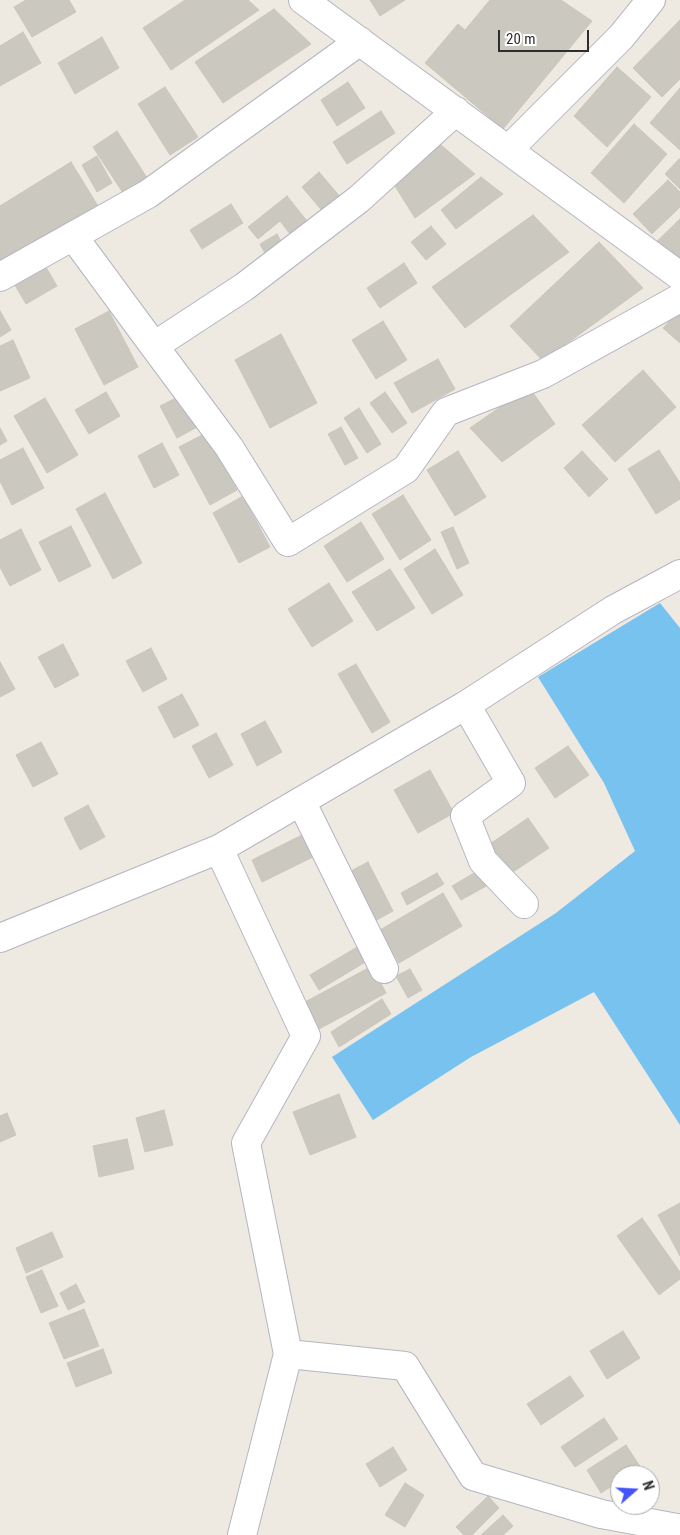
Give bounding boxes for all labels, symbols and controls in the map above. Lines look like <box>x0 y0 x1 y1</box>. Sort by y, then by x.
scale bar <box>500 20 591 52</box>
text: 20 m <box>506 30 536 48</box>
north arrow <box>610 1465 660 1515</box>
text: N <box>639 1479 657 1492</box>

